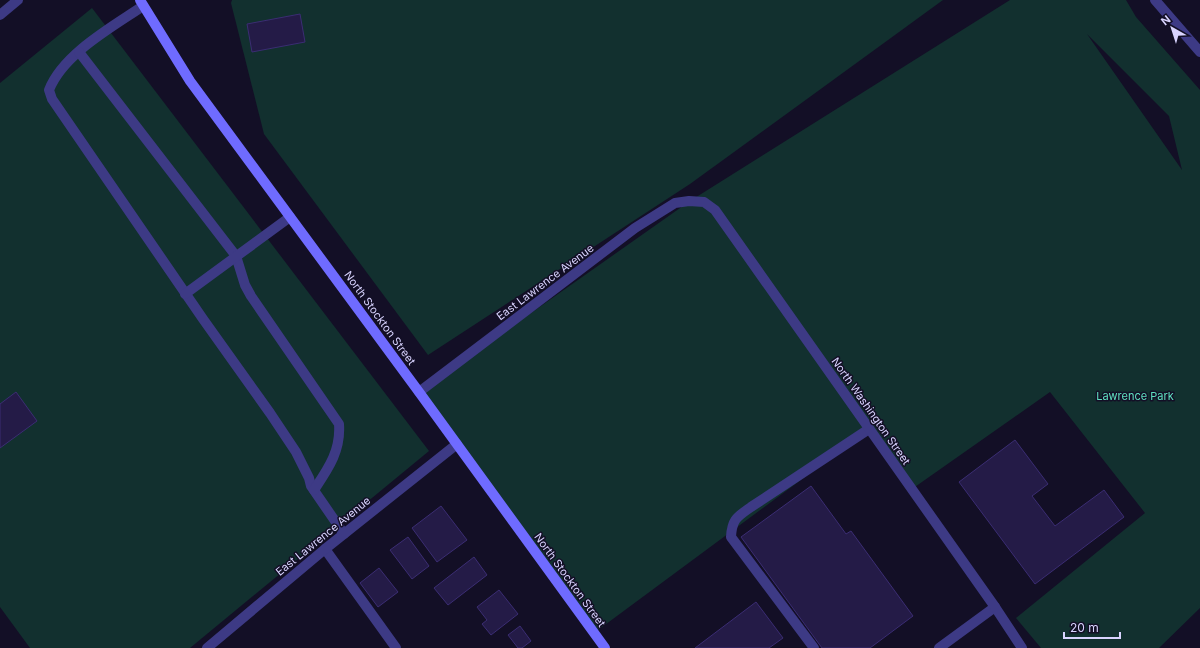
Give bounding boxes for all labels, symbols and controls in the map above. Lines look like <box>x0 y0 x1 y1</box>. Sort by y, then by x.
north arrow <box>1152 8 1192 48</box>
text: N <box>1158 12 1173 28</box>
street label: East Lawrence Avenue <box>494 241 596 323</box>
street label: North Stockton Street <box>341 268 419 368</box>
street label: North Washington Street <box>829 355 914 468</box>
park label: Lawrence Park <box>1096 389 1174 403</box>
street label: East Lawrence Avenue <box>273 493 373 579</box>
street label: North Stockton Street <box>531 530 609 630</box>
scale bar <box>1064 614 1120 640</box>
text: 20 m <box>1070 620 1099 635</box>

